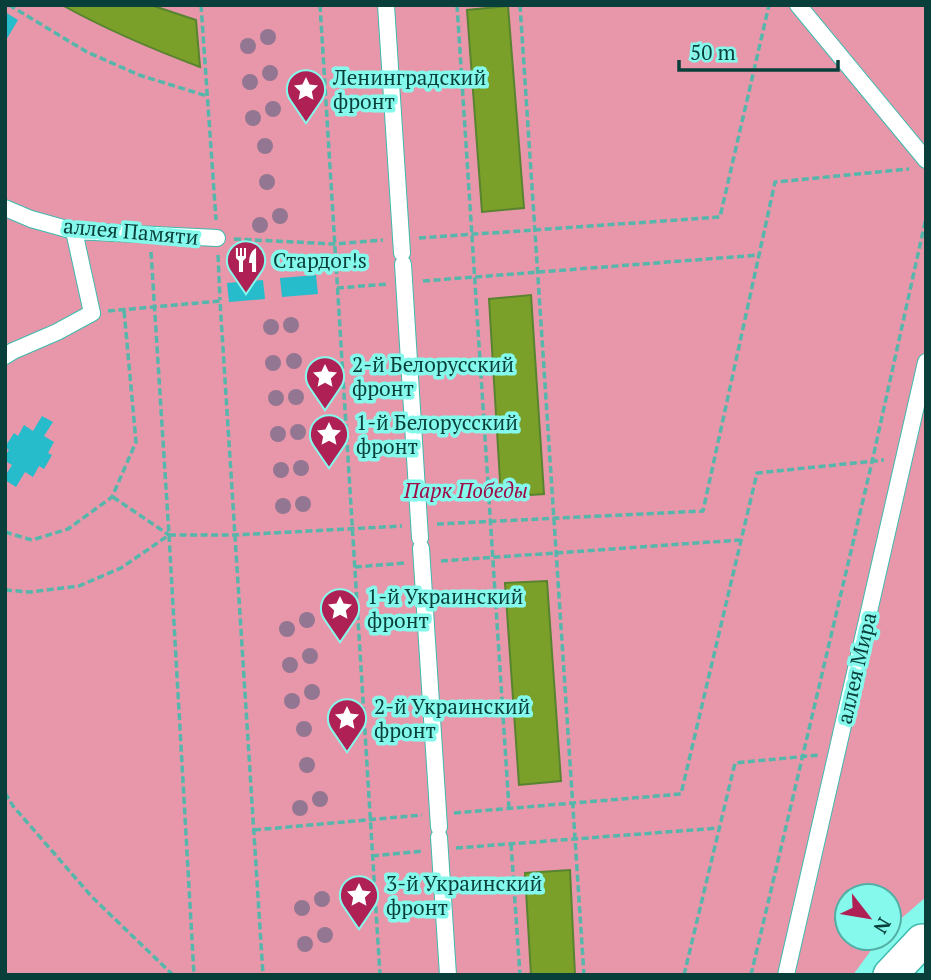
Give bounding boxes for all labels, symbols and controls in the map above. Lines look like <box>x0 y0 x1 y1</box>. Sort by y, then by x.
scale bar <box>679 28 838 72</box>
text: 50 m <box>690 38 736 66</box>
place label: Ленинградский фронт <box>332 63 486 115</box>
place icon: Ленинградский фронт <box>285 68 327 123</box>
street label: аллея Памяти <box>62 211 200 251</box>
restaurant icon: Стардог!s <box>225 239 267 294</box>
place label: Стардог!s <box>273 246 367 274</box>
place label: 2-й Белорусский фронт <box>352 350 514 402</box>
place icon: 2-й Белорусский фронт <box>304 355 346 410</box>
place label: 1-й Белорусский фронт <box>356 408 518 460</box>
place icon: 1-й Белорусский фронт <box>308 413 350 468</box>
park label: Парк Победы <box>403 476 528 504</box>
place label: 1-й Украинский фронт <box>367 582 524 634</box>
place icon: 1-й Украинский фронт <box>319 587 361 642</box>
street label: аллея Мира <box>830 609 882 726</box>
place label: 2-й Украинский фронт <box>374 692 531 744</box>
place icon: 2-й Украинский фронт <box>326 697 368 752</box>
place label: 3-й Украинский фронт <box>386 869 543 921</box>
place icon: 3-й Украинский фронт <box>338 874 380 929</box>
north arrow <box>833 882 903 952</box>
text: N <box>868 913 897 939</box>

